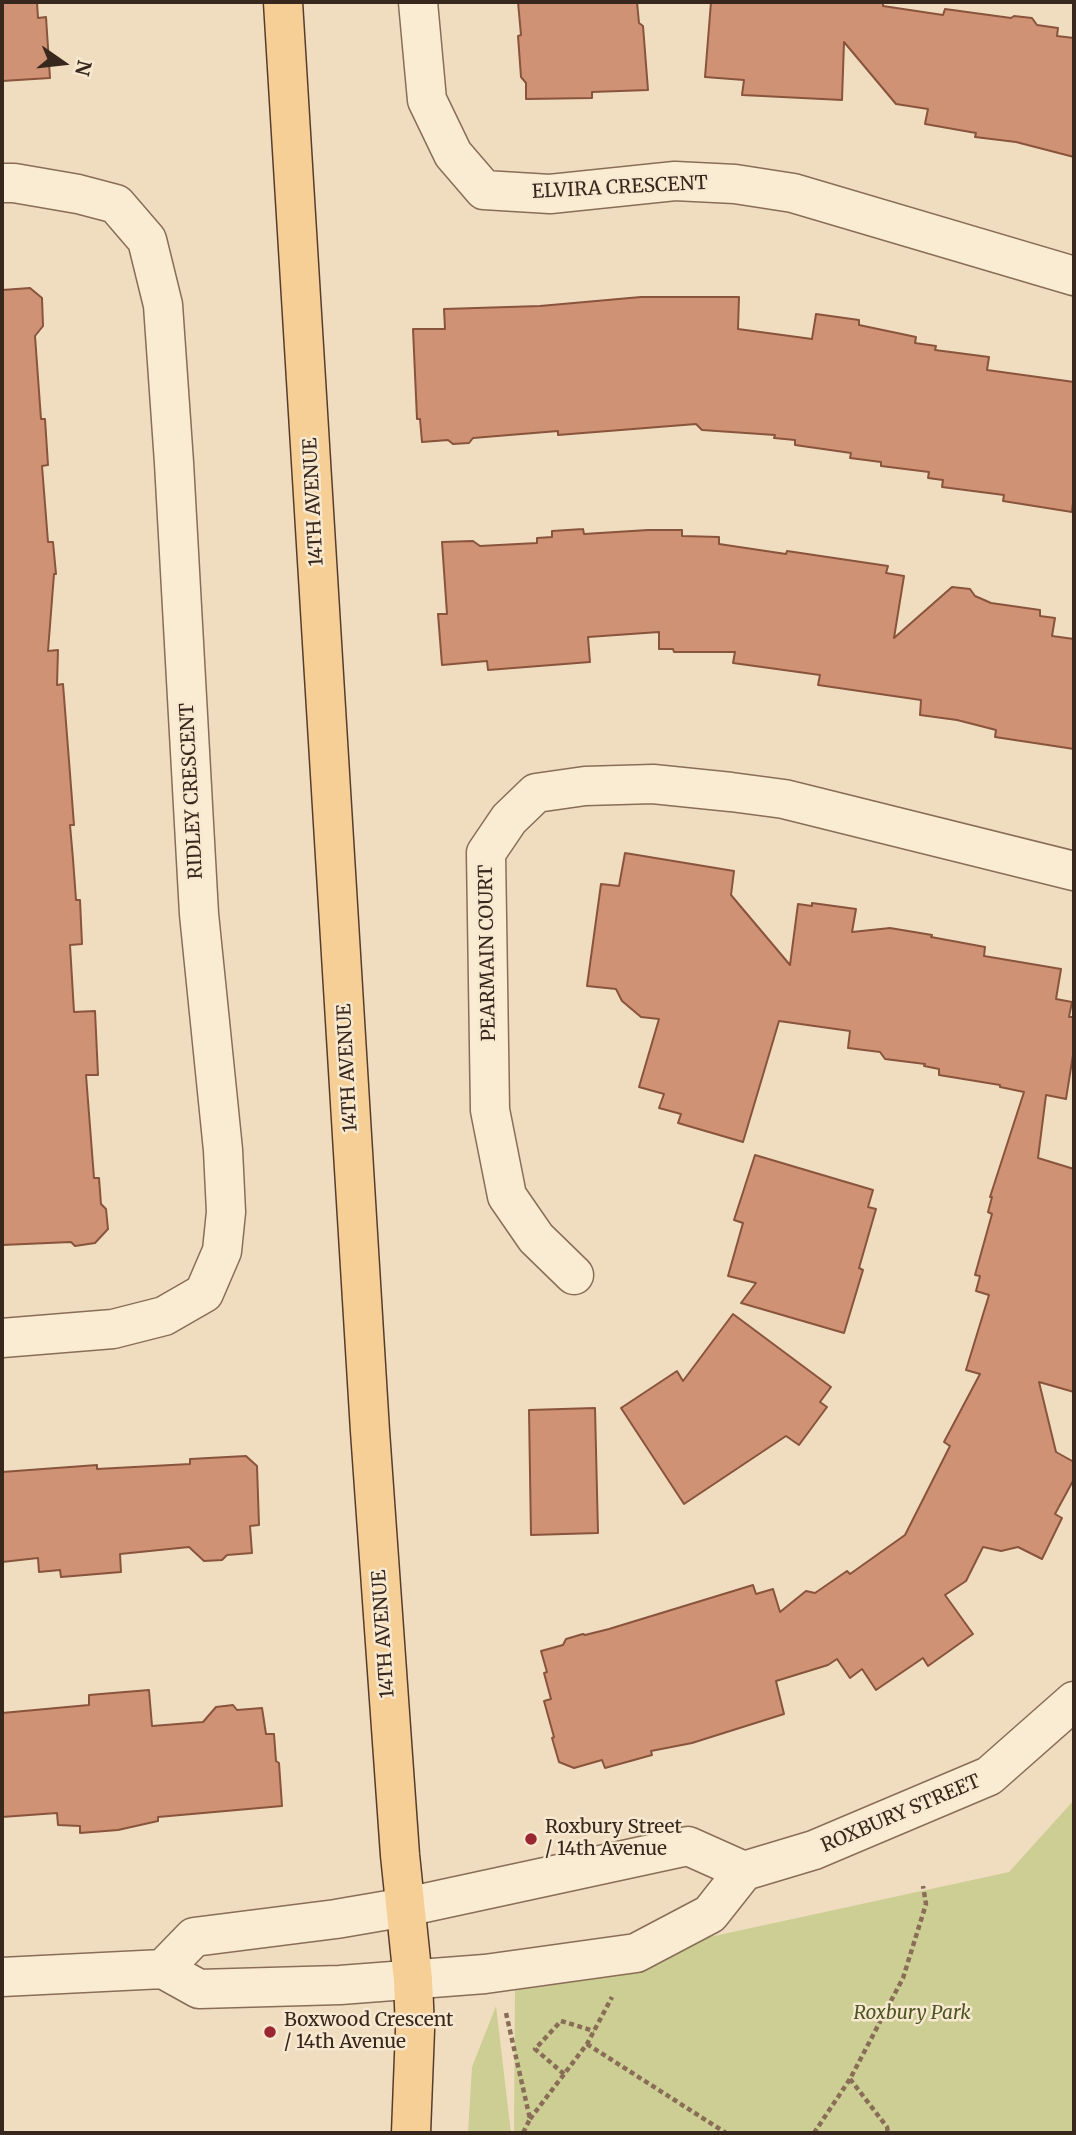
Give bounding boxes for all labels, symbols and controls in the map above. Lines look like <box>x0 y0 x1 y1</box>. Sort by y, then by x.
north arrow <box>28 28 98 98</box>
text: N <box>70 58 97 78</box>
street label: ELVIRA CRESCENT <box>531 172 709 204</box>
street label: 14TH AVENUE <box>299 437 329 567</box>
street label: RIDLEY CRESCENT <box>176 702 208 880</box>
street label: PEARMAIN COURT <box>475 864 501 1042</box>
street label: 14TH AVENUE <box>333 1003 363 1133</box>
street label: 14TH AVENUE <box>368 1569 400 1699</box>
street label: ROXBURY STREET <box>818 1770 984 1858</box>
place label: Roxbury Street / 14th Avenue <box>545 1817 682 1861</box>
marker: Roxbury Street / 14th Avenue <box>523 1831 539 1847</box>
park label: Roxbury Park <box>853 2003 971 2025</box>
place label: Boxwood Crescent / 14th Avenue <box>284 2010 453 2054</box>
marker: Boxwood Crescent / 14th Avenue <box>262 2024 278 2040</box>

